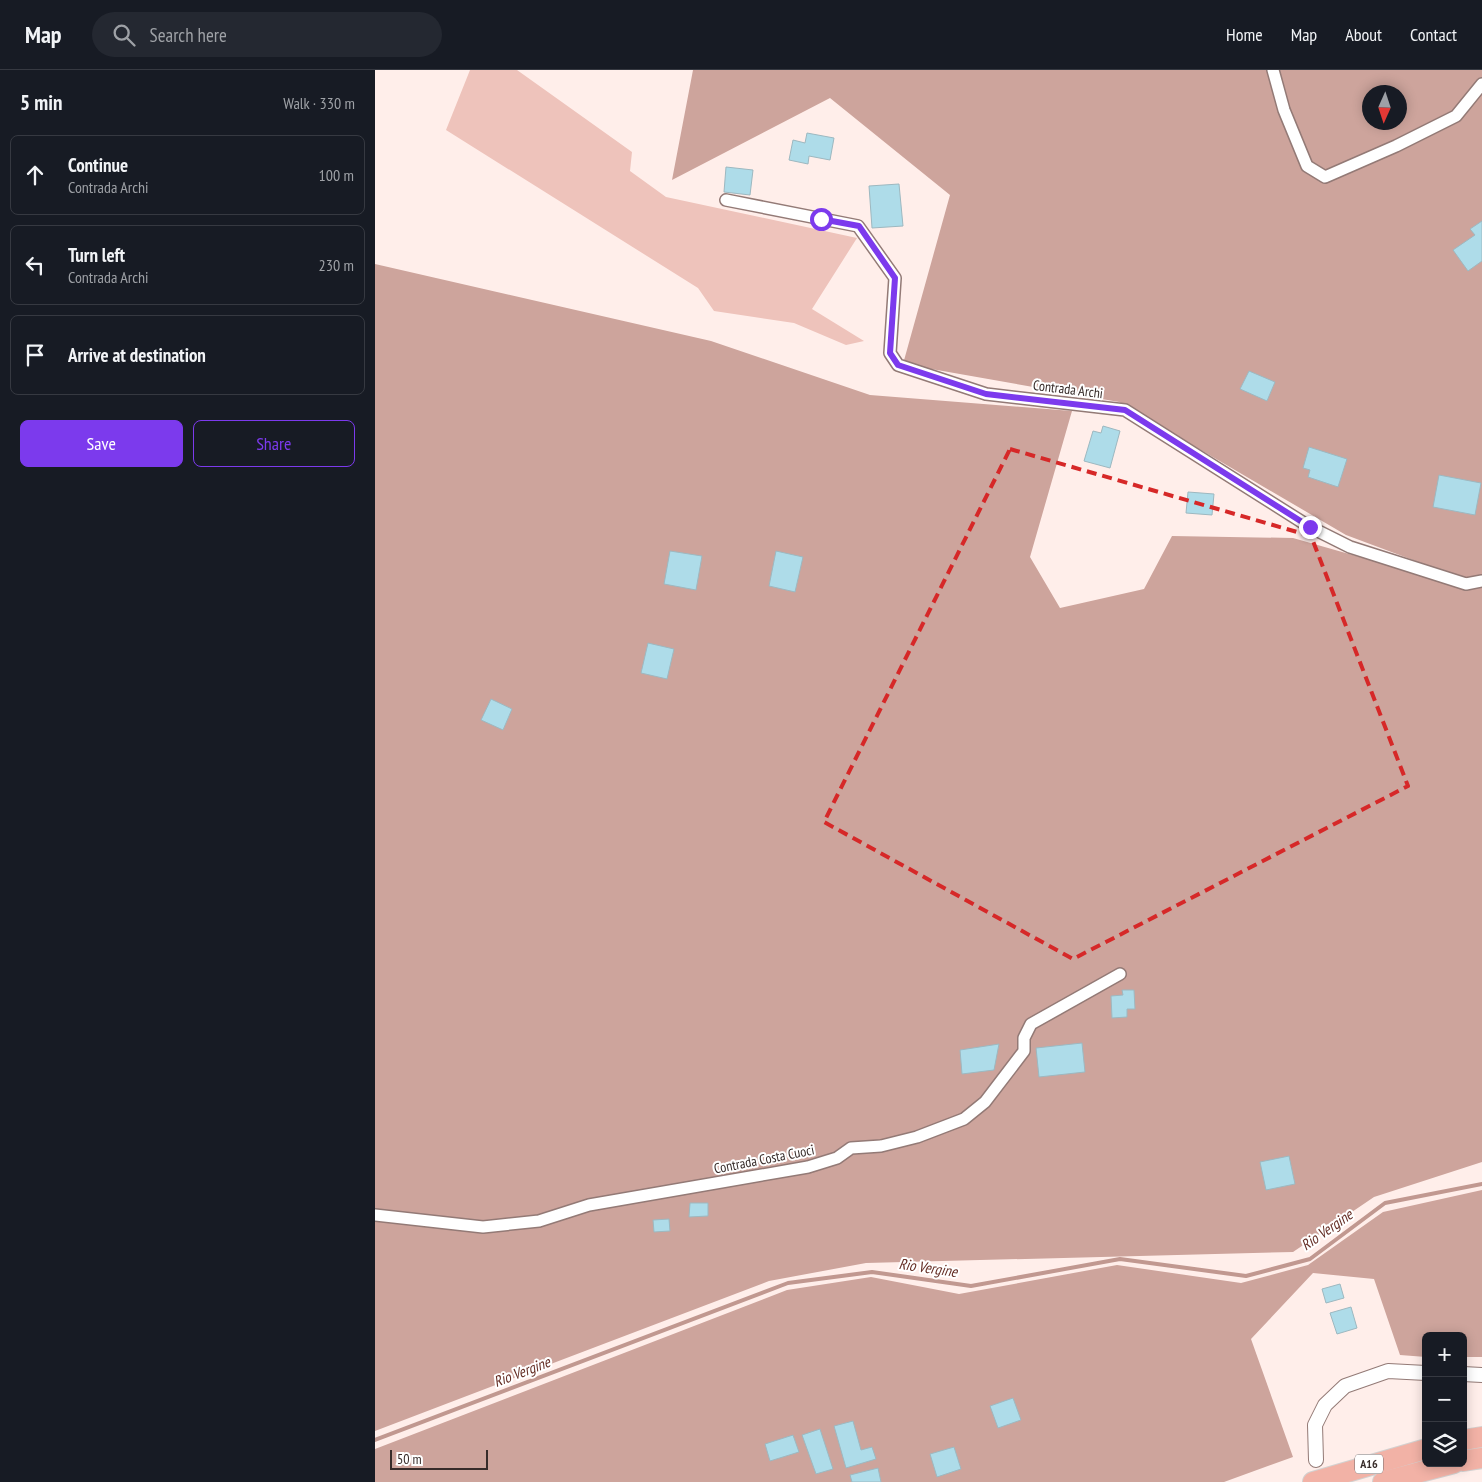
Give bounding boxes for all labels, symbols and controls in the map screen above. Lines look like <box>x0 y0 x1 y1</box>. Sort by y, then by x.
search box <box>92 12 442 57</box>
text: Map <box>25 19 62 50</box>
icon: search <box>110 21 138 49</box>
text: Search here <box>150 23 227 47</box>
text: Home <box>1226 23 1263 46</box>
text: Map <box>1291 23 1317 46</box>
text: About <box>1345 23 1382 46</box>
text: Contact <box>1410 23 1457 46</box>
north arrow <box>1362 85 1407 130</box>
text: 5 min <box>20 89 62 116</box>
text: Walk · 330 m <box>283 93 355 113</box>
text: Continue <box>68 153 128 177</box>
icon: ahead <box>21 161 49 189</box>
text: 100 m <box>319 165 354 185</box>
text: Contrada Archi <box>68 177 148 197</box>
route start <box>810 208 833 231</box>
text: Turn left <box>68 243 125 267</box>
icon: left <box>21 251 49 279</box>
text: 230 m <box>319 255 354 275</box>
text: Contrada Archi <box>68 267 148 287</box>
icon: arrive <box>21 341 49 369</box>
text: Arrive at destination <box>68 343 206 367</box>
street label: Contrada Archi <box>1032 376 1104 402</box>
button: Save <box>20 420 183 467</box>
button: Share <box>193 420 355 467</box>
route end <box>1299 516 1322 539</box>
street label: Contrada Costa Cuoci <box>712 1140 816 1178</box>
water label: Rio Vergine <box>1297 1204 1357 1254</box>
water label: Rio Vergine <box>898 1254 959 1281</box>
map controls <box>1422 1332 1467 1467</box>
button: + <box>1422 1332 1467 1377</box>
water label: Rio Vergine <box>491 1352 553 1391</box>
button: − <box>1422 1377 1467 1422</box>
button: layers <box>1422 1422 1467 1467</box>
scale bar <box>390 1447 487 1470</box>
text: 50 m <box>397 1450 422 1468</box>
road number: A16 <box>1355 1455 1383 1474</box>

